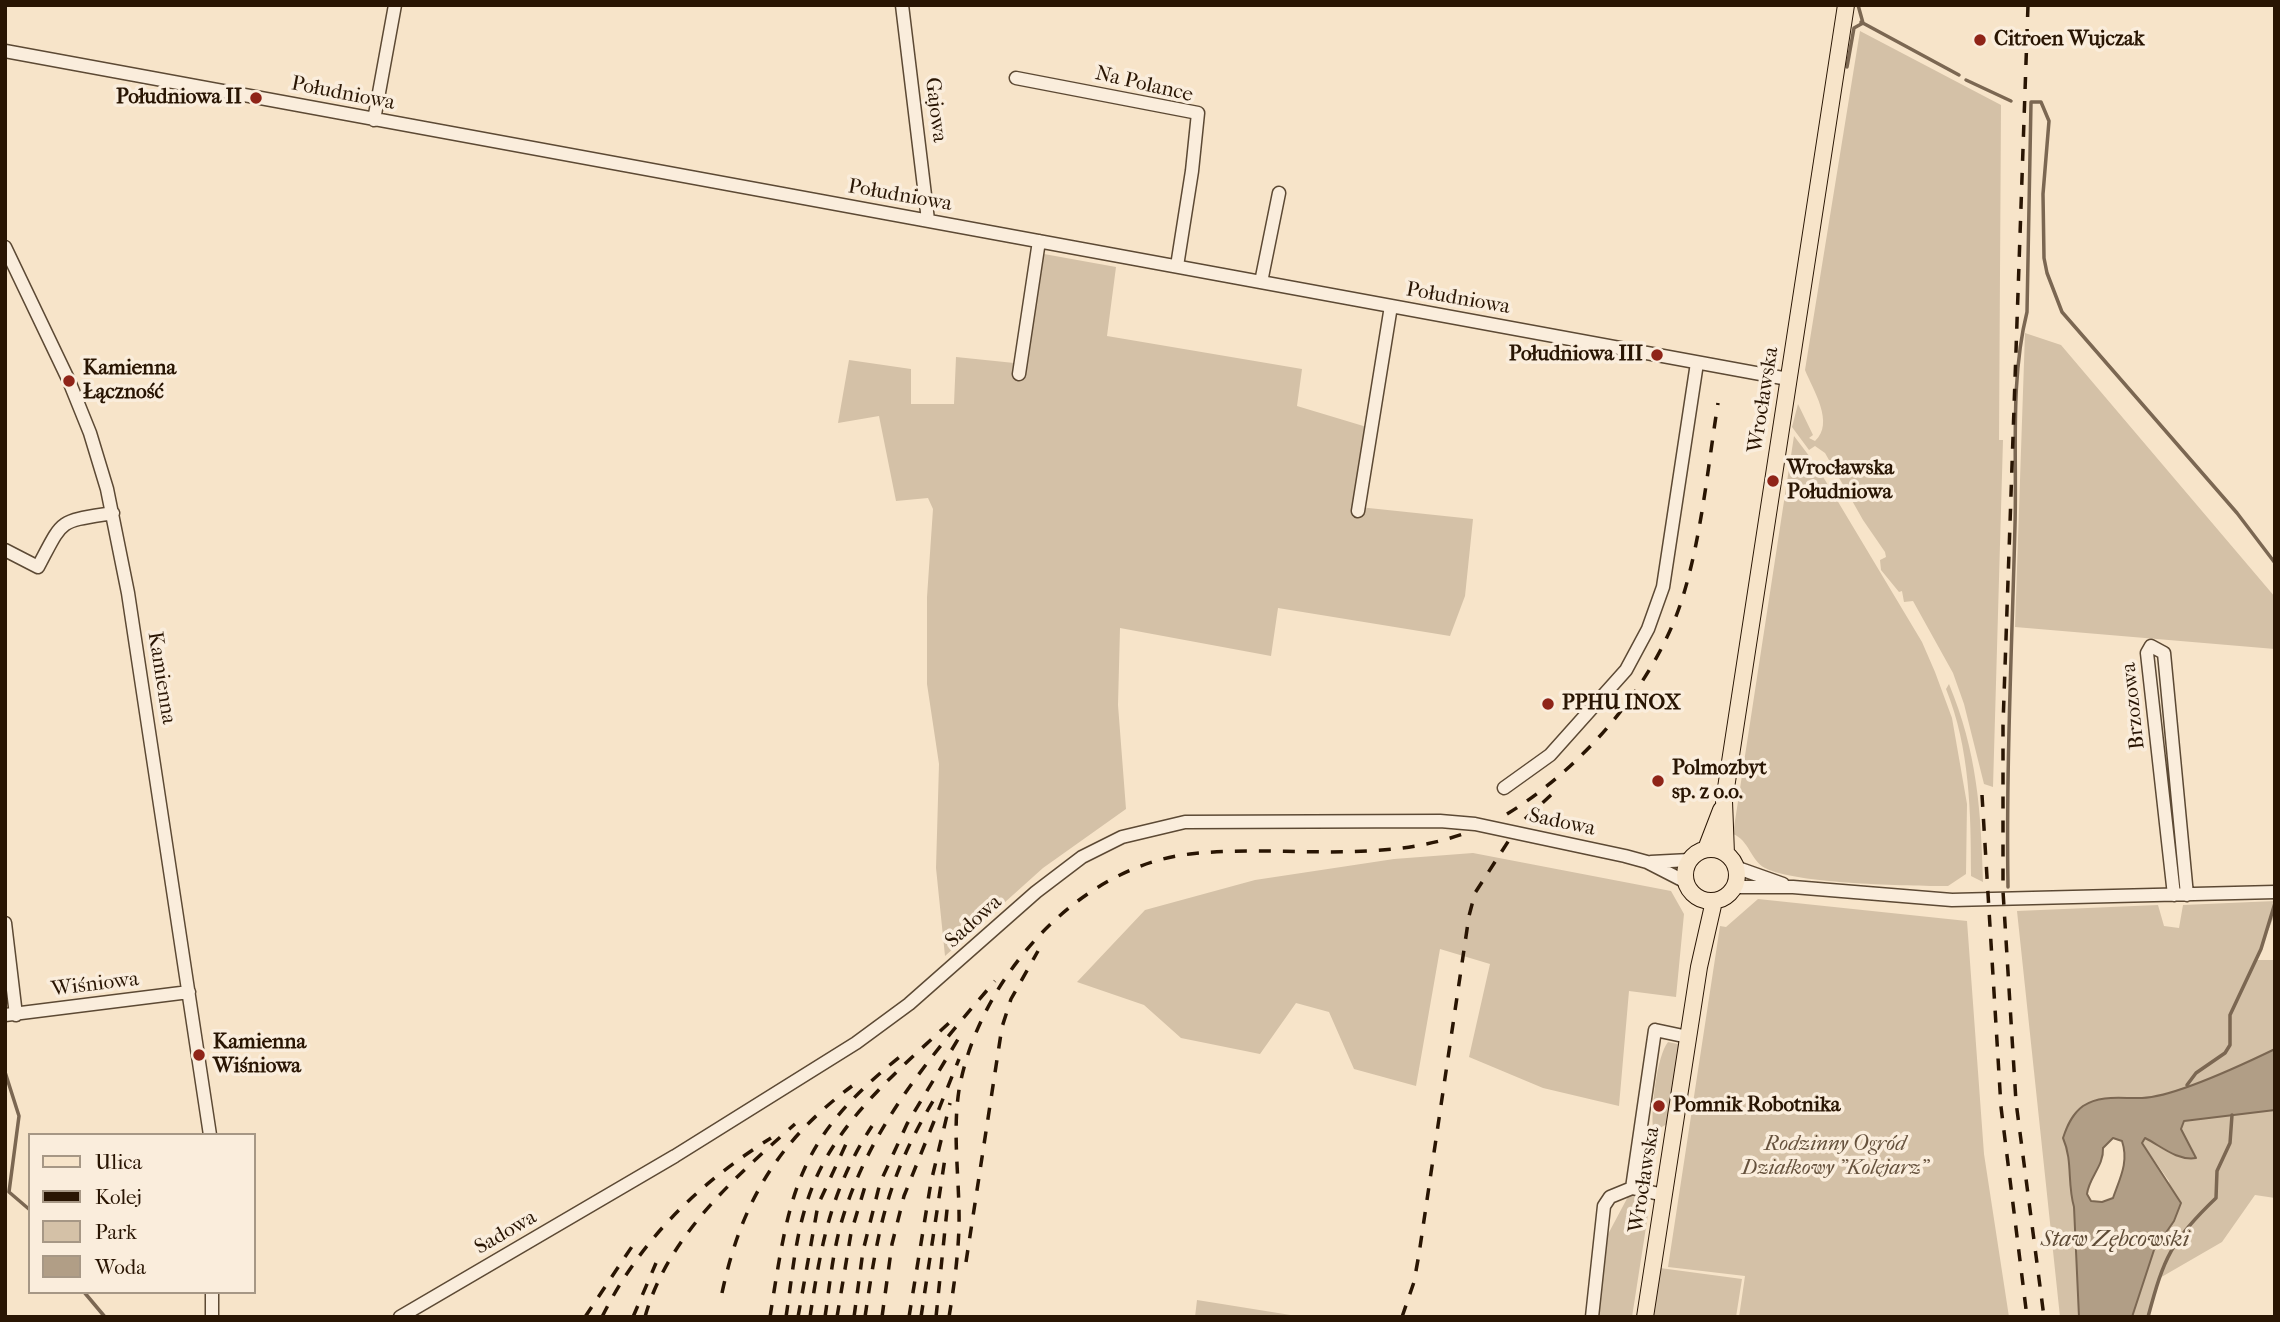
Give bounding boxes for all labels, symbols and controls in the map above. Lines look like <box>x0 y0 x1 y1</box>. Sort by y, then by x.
place label: Citroen Wujczak <box>1994 27 2144 53</box>
marker: Citroen Wujczak <box>1972 32 1988 48</box>
street label: Na Polance <box>1093 62 1195 108</box>
street label: Południowa <box>289 72 397 116</box>
street label: Gajowa <box>919 76 951 144</box>
place label: Południowa II <box>116 85 242 111</box>
marker: Południowa II <box>248 90 264 106</box>
street label: Południowa <box>846 174 954 218</box>
street label: Południowa <box>1404 277 1512 321</box>
place label: Południowa III <box>1509 342 1643 368</box>
street label: Wrocławska <box>1743 345 1785 455</box>
marker: Południowa III <box>1649 347 1665 363</box>
place label: Kamienna Łączność <box>83 356 176 406</box>
marker: Kamienna Łączność <box>61 373 77 389</box>
place label: Wrocławska Południowa <box>1787 456 1894 506</box>
marker: Wrocławska Południowa <box>1765 473 1781 489</box>
street label: Kamienna <box>141 630 181 726</box>
street label: Brzozowa <box>2117 661 2151 751</box>
place label: PPHU INOX <box>1562 691 1681 717</box>
marker: PPHU INOX <box>1540 696 1556 712</box>
place label: Polmozbyt sp. z o.o. <box>1672 756 1767 806</box>
marker: Polmozbyt sp. z o.o. <box>1650 773 1666 789</box>
street label: Sadowa <box>1526 804 1598 842</box>
street label: Sadowa <box>941 890 1007 954</box>
street label: Wiśniowa <box>50 967 140 1003</box>
place label: Kamienna Wiśniowa <box>213 1030 306 1080</box>
marker: Kamienna Wiśniowa <box>191 1047 207 1063</box>
place label: Pomnik Robotnika <box>1673 1093 1840 1119</box>
marker: Pomnik Robotnika <box>1651 1098 1667 1114</box>
street label: Wrocławska <box>1624 1125 1666 1235</box>
park label: Rodzinny Ogród Działkowy "Kolejarz" <box>1742 1132 1928 1182</box>
legend <box>28 1133 256 1294</box>
text: Ulica <box>95 1150 142 1174</box>
text: Kolej <box>95 1185 142 1209</box>
street label: Sadowa <box>471 1205 541 1261</box>
text: Park <box>95 1220 137 1244</box>
water label: Staw Zębcowski <box>2041 1226 2189 1254</box>
text: Woda <box>95 1255 146 1279</box>

